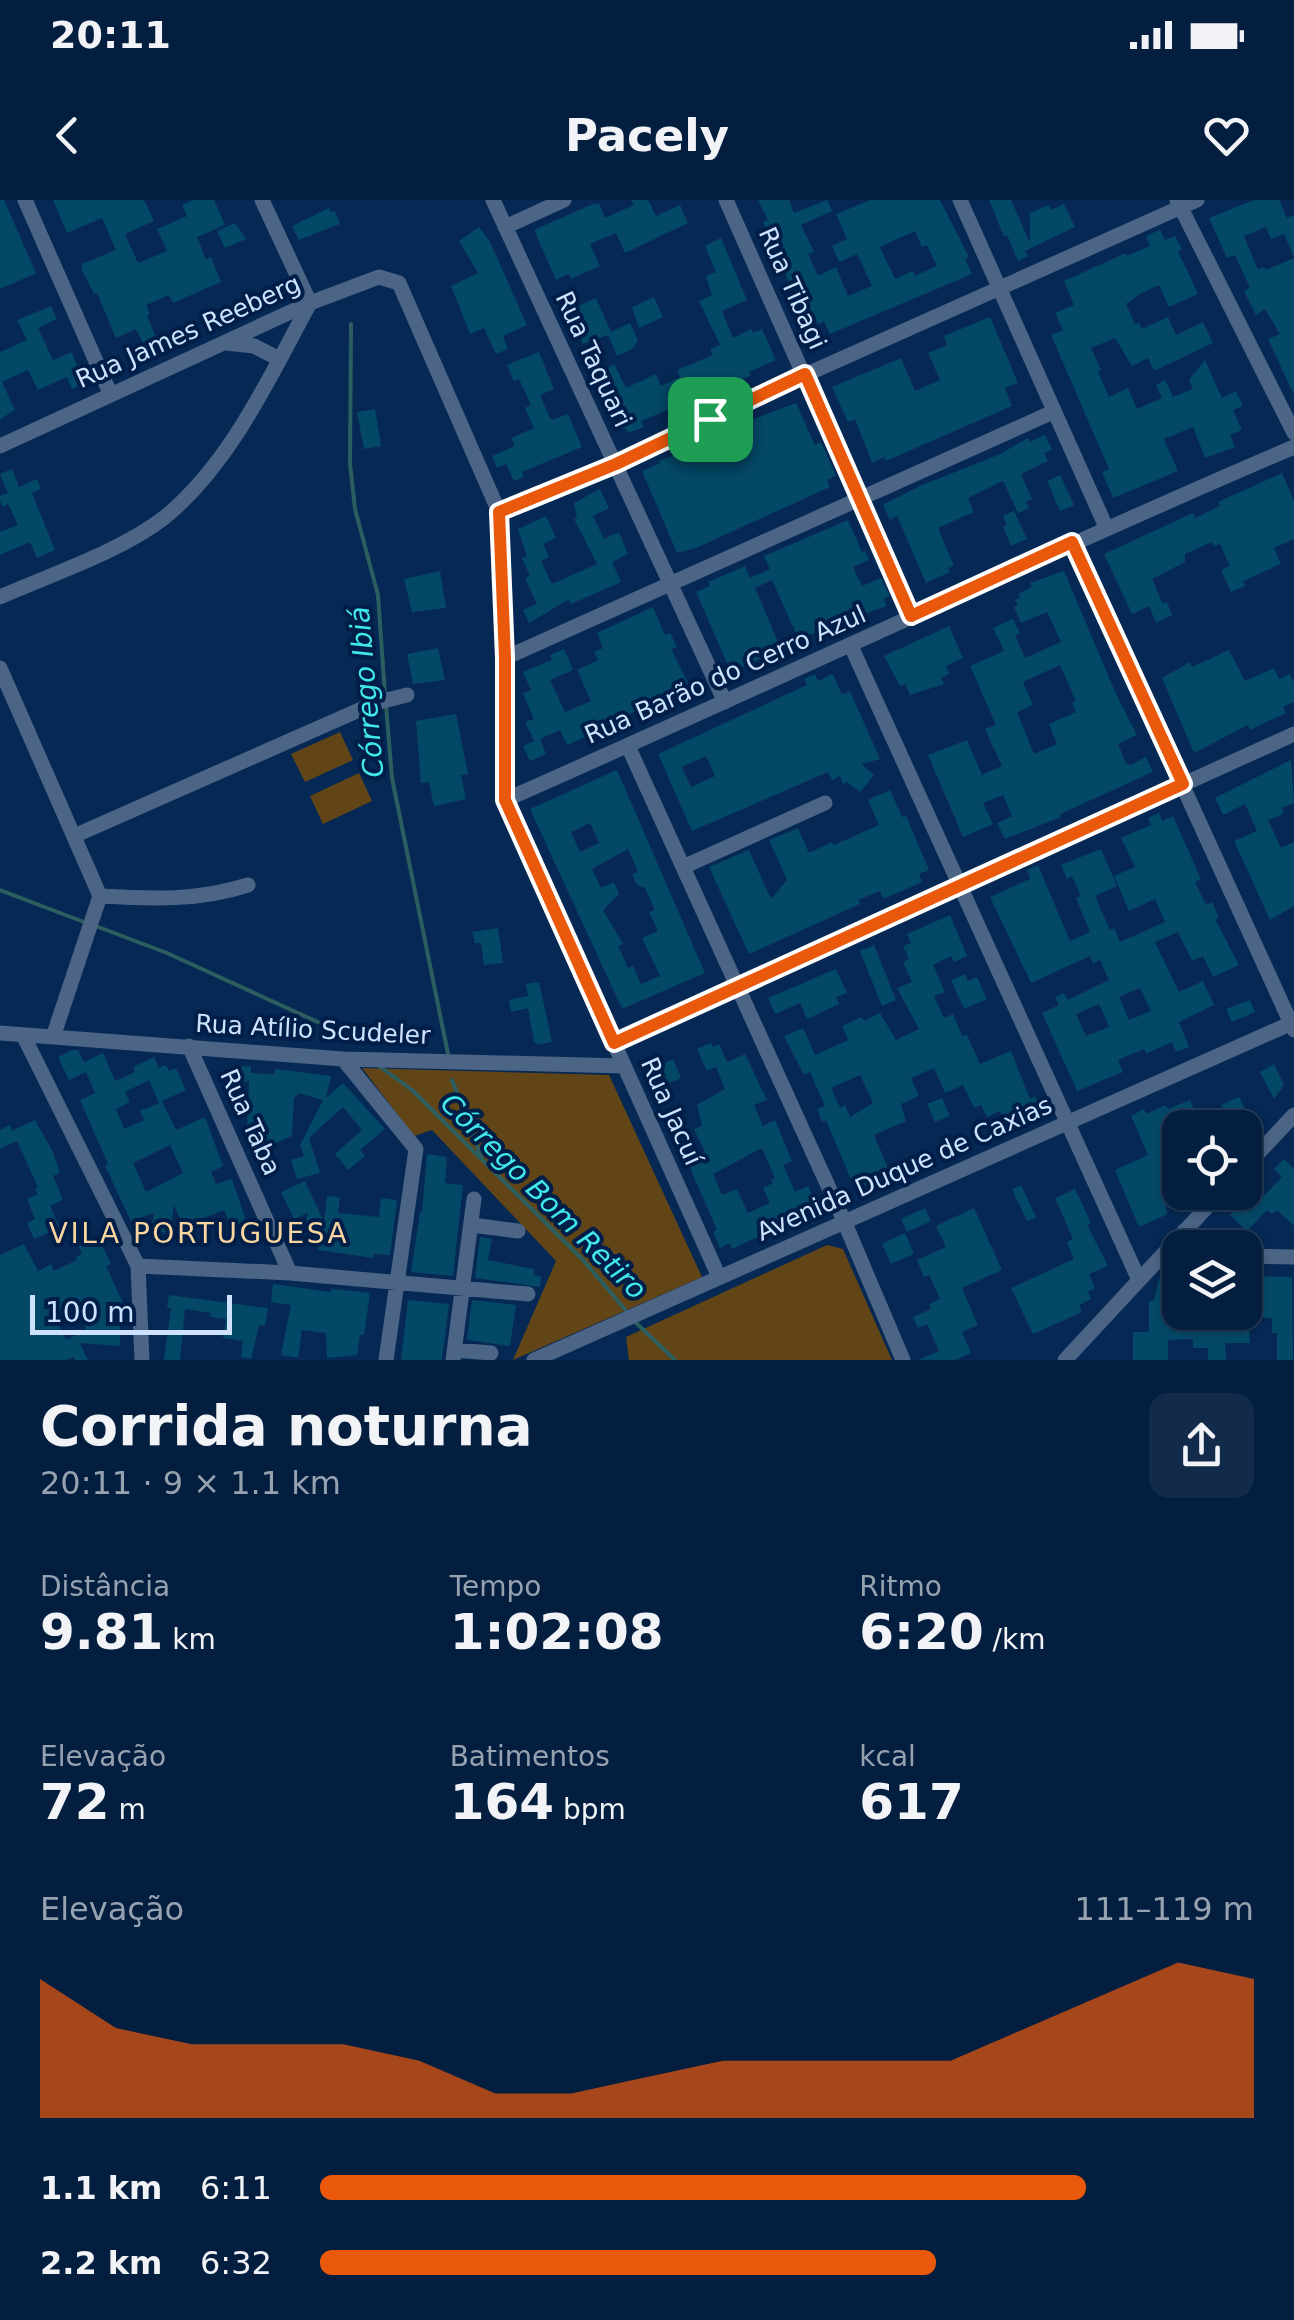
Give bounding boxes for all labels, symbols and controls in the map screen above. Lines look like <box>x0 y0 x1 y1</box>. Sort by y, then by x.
text: 20:11 <box>50 13 171 57</box>
icon: back <box>40 108 95 163</box>
icon: heart <box>1199 108 1254 163</box>
text: Pacely <box>565 109 729 162</box>
street label: Rua Tibagi <box>753 223 832 354</box>
street label: Rua James Reeberg <box>71 269 305 394</box>
street label: Rua Taquari <box>550 287 638 432</box>
pin <box>668 377 753 462</box>
icon: arrive <box>683 392 738 447</box>
street label: Rua Barão do Cerro Azul <box>580 599 870 750</box>
water label: Córrego Ibiá <box>343 605 390 779</box>
street label: Rua Atílio Scudeler <box>195 1009 432 1050</box>
street label: Rua Jacuí <box>635 1053 709 1170</box>
street label: Rua Taba <box>214 1065 287 1180</box>
water label: Córrego Bom Retiro <box>434 1087 653 1306</box>
street label: Avenida Duque de Caxias <box>752 1090 1056 1247</box>
map controls <box>1162 1110 1262 1330</box>
button: locate <box>1162 1110 1262 1210</box>
district label: VILA PORTUGUESA <box>49 1217 349 1250</box>
button: layers <box>1162 1230 1262 1330</box>
scale bar <box>30 1290 232 1334</box>
text: 100 m <box>45 1296 135 1329</box>
button: share <box>1149 1393 1254 1498</box>
text: Corrida noturna <box>40 1394 533 1458</box>
text: 20:11 · 9 × 1.1 km <box>40 1464 341 1502</box>
text: Distância <box>40 1570 170 1603</box>
text: Tempo <box>450 1570 541 1603</box>
text: Ritmo <box>859 1570 942 1603</box>
text: 9.81 <box>40 1603 163 1661</box>
text: 1:02:08 <box>450 1603 664 1661</box>
text: 6:20 <box>859 1603 984 1661</box>
text: km <box>163 1623 216 1656</box>
text: /km <box>984 1623 1046 1656</box>
text: Elevação <box>40 1740 166 1773</box>
text: Batimentos <box>450 1740 610 1773</box>
text: kcal <box>859 1740 916 1773</box>
text: 72 <box>40 1773 110 1831</box>
text: 164 <box>450 1773 554 1831</box>
text: 617 <box>859 1773 964 1831</box>
text: m <box>110 1793 146 1826</box>
text: bpm <box>554 1793 626 1826</box>
text: Elevação <box>40 1890 184 1928</box>
text: 111–119 m <box>1075 1890 1254 1928</box>
text: 1.1 km <box>40 2169 162 2207</box>
text: 6:11 <box>200 2169 272 2207</box>
text: 2.2 km <box>40 2244 162 2282</box>
text: 6:32 <box>200 2244 272 2282</box>

